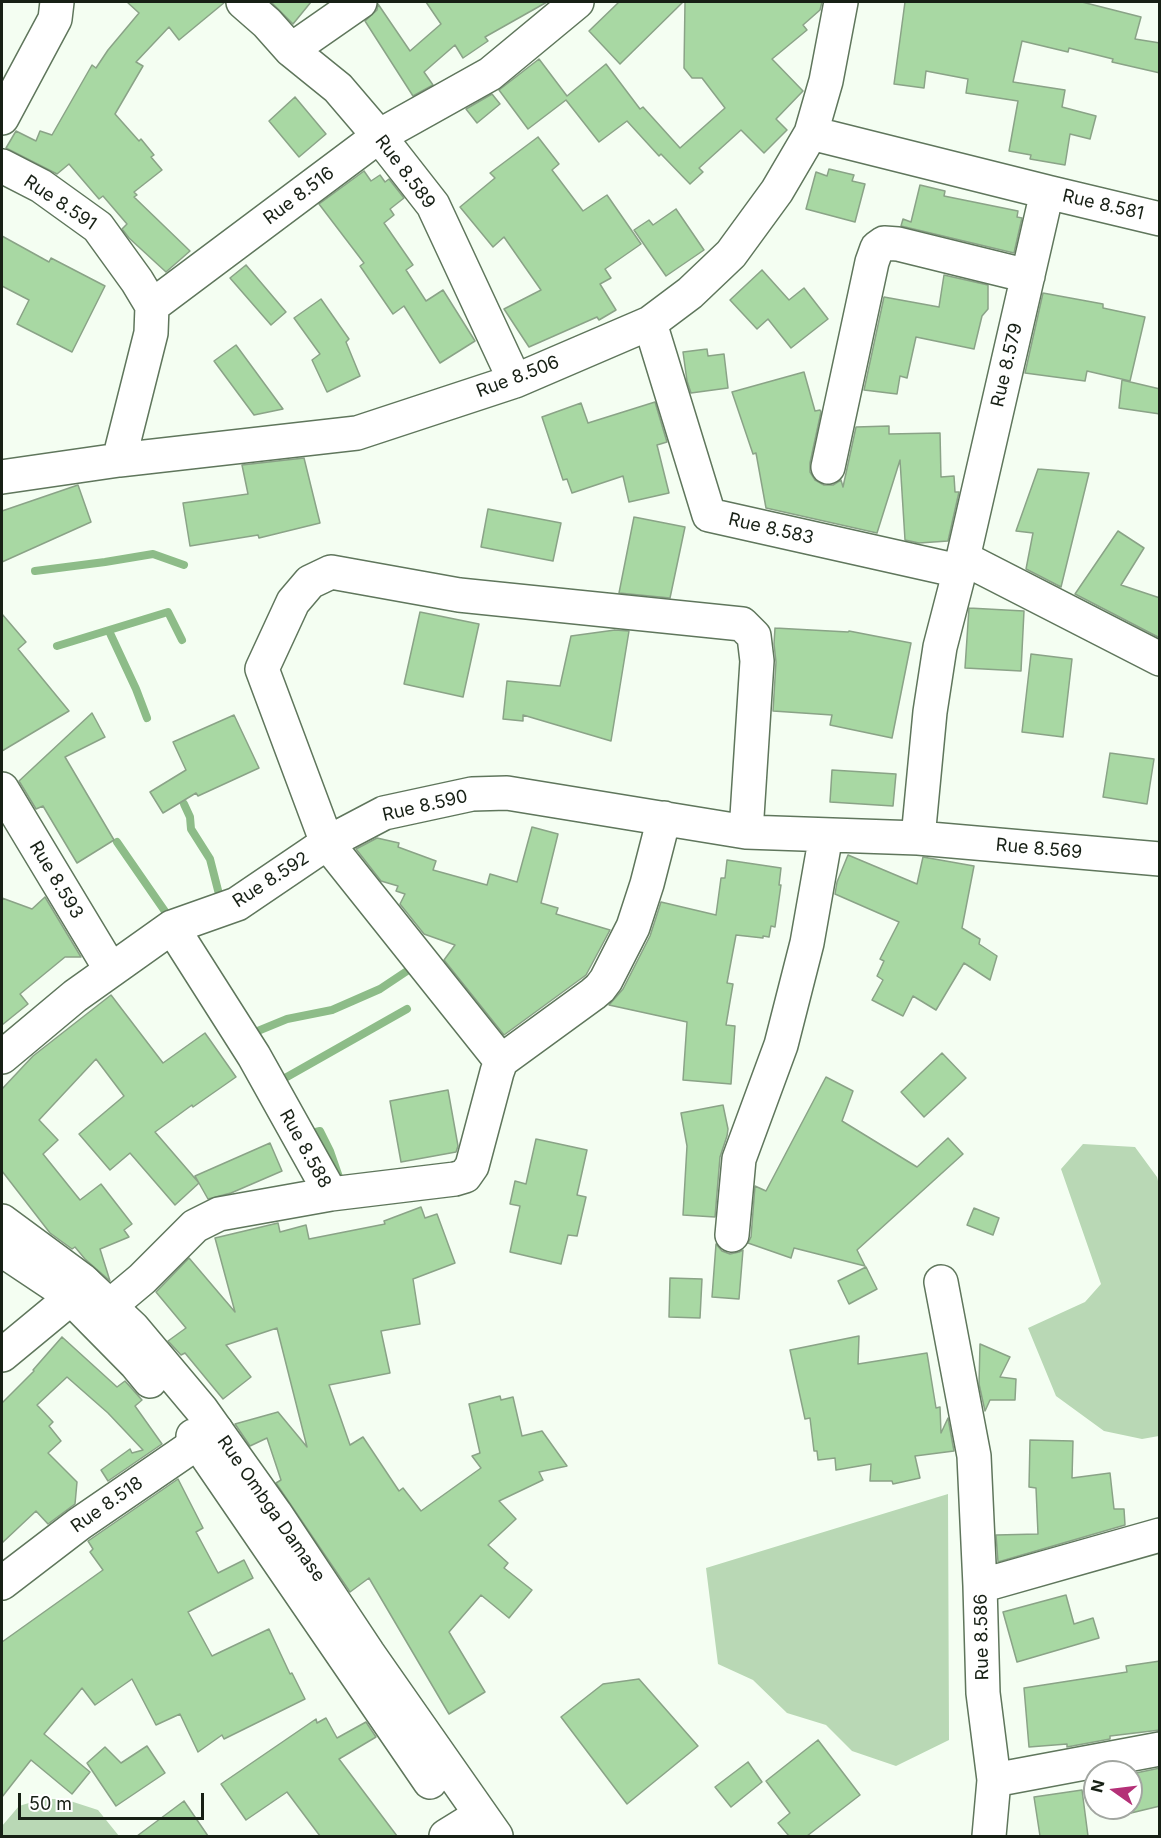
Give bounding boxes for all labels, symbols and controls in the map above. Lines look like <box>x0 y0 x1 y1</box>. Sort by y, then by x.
street label: Rue 8.589 <box>370 131 440 213</box>
street label: Rue 8.516 <box>259 162 339 230</box>
street label: Rue 8.591 <box>20 171 100 235</box>
street label: Rue 8.581 <box>1060 185 1146 225</box>
street label: Rue 8.579 <box>987 321 1027 409</box>
street label: Rue 8.506 <box>474 351 562 403</box>
street label: Rue 8.583 <box>726 509 816 549</box>
street label: Rue 8.590 <box>380 786 470 826</box>
street label: Rue 8.569 <box>995 834 1083 864</box>
street label: Rue 8.593 <box>24 837 88 923</box>
street label: Rue 8.592 <box>229 847 313 913</box>
street label: Rue 8.588 <box>275 1106 335 1192</box>
street label: Rue Ombga Damase <box>212 1432 330 1586</box>
street label: Rue 8.518 <box>67 1472 147 1538</box>
street label: Rue 8.586 <box>970 1593 994 1681</box>
north arrow <box>1083 1760 1143 1820</box>
text: N <box>1086 1778 1109 1794</box>
scale bar <box>21 1781 207 1819</box>
text: 50 m <box>29 1793 72 1814</box>

